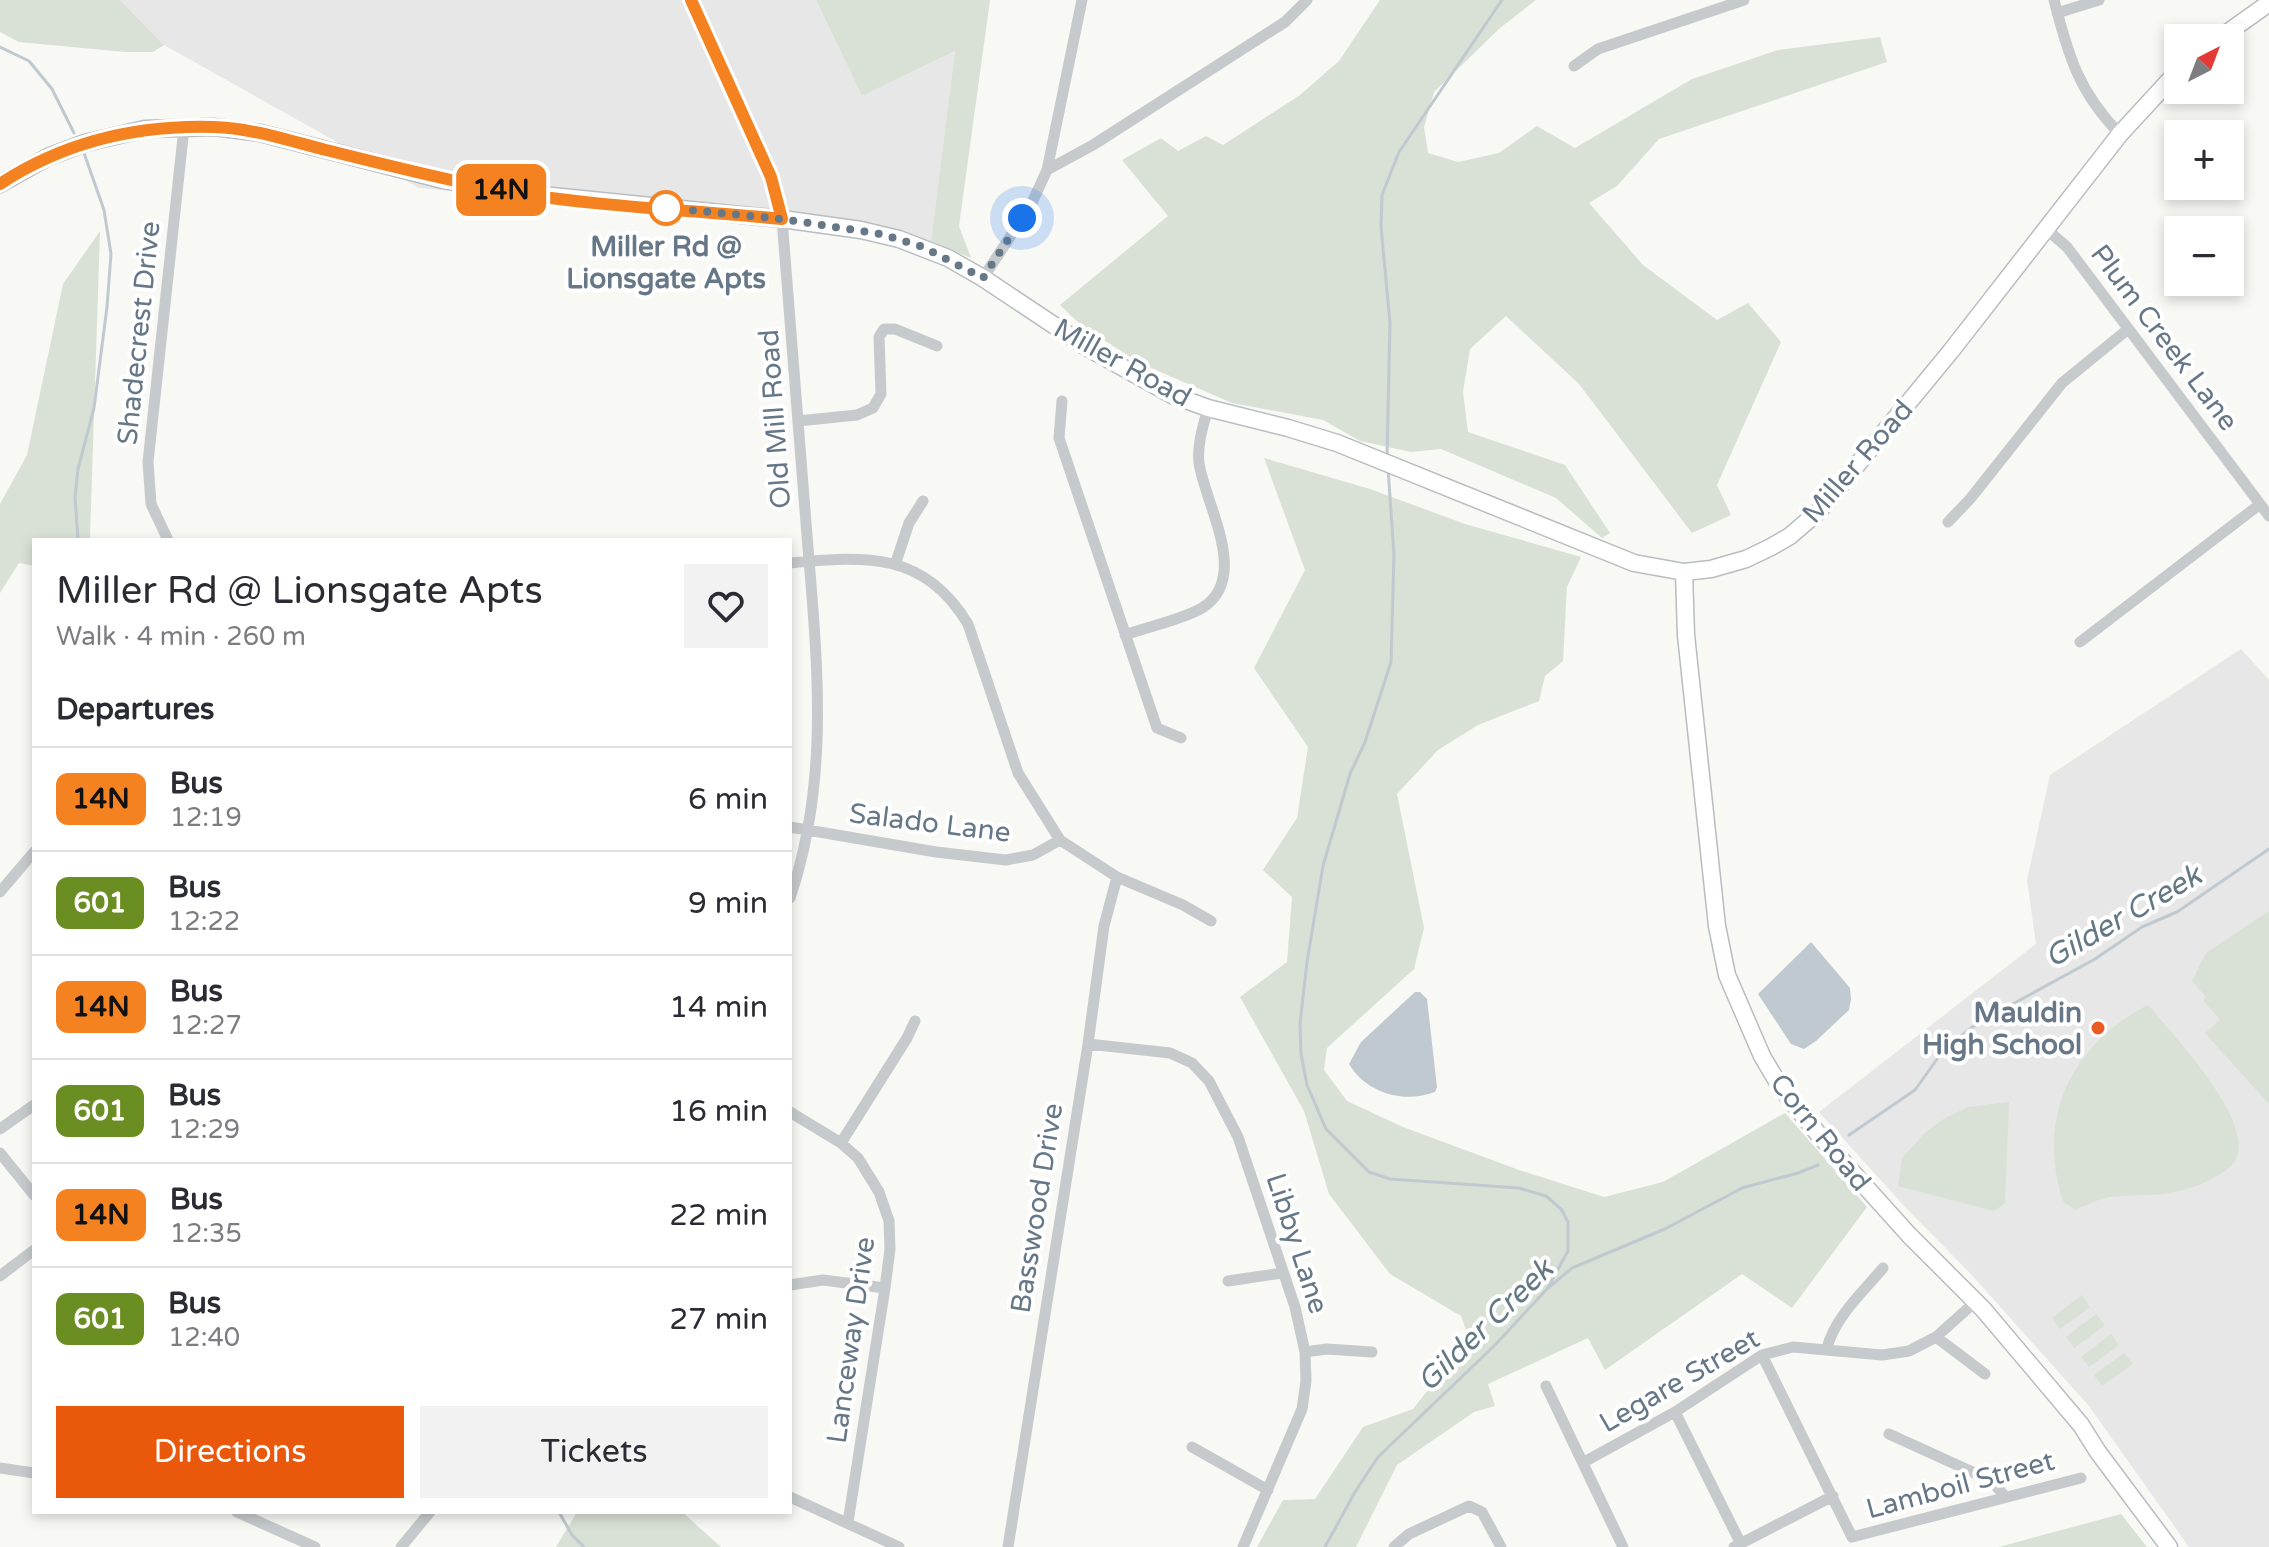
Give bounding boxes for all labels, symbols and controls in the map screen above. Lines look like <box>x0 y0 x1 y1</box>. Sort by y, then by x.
north arrow <box>2164 24 2244 104</box>
map controls <box>2164 24 2244 296</box>
button: + <box>2164 120 2244 200</box>
line badge: 14N <box>455 164 547 216</box>
text: 14N <box>472 173 530 207</box>
marker: Miller Rd @ Lionsgate Apts <box>649 191 683 225</box>
your location <box>1002 198 1042 238</box>
button: − <box>2164 216 2244 296</box>
street label: Shadecrest Drive <box>110 220 168 447</box>
place label: Miller Rd @ Lionsgate Apts <box>566 230 766 296</box>
street label: Plum Creek Lane <box>2083 238 2245 437</box>
street label: Miller Road <box>1048 311 1197 415</box>
street label: Old Mill Road <box>752 328 798 510</box>
street label: Miller Road <box>1795 393 1920 530</box>
button: heart <box>684 564 768 648</box>
text: Miller Rd @ Lionsgate Apts <box>56 568 543 614</box>
text: Walk · 4 min · 260 m <box>56 621 306 652</box>
text: Departures <box>56 691 214 728</box>
text: Bus <box>170 765 223 802</box>
text: 6 min <box>688 781 768 818</box>
text: 14N <box>72 782 130 816</box>
street label: Salado Lane <box>847 796 1013 850</box>
text: 12:19 <box>170 802 242 833</box>
water label: Gilder Creek <box>2038 855 2211 976</box>
text: Bus <box>168 869 221 906</box>
text: 9 min <box>688 885 768 922</box>
text: 601 <box>74 886 126 920</box>
text: 12:22 <box>168 906 240 937</box>
text: Bus <box>170 973 223 1010</box>
text: 14 min <box>669 989 768 1026</box>
text: 14N <box>72 990 130 1024</box>
place label: Mauldin High School <box>1922 996 2082 1062</box>
text: 12:27 <box>170 1010 242 1041</box>
marker: Mauldin High School <box>2089 1019 2107 1037</box>
street label: Corn Road <box>1762 1067 1878 1198</box>
text: Bus <box>168 1077 221 1114</box>
text: 16 min <box>669 1093 768 1130</box>
text: 601 <box>74 1094 126 1128</box>
street label: Basswood Drive <box>1004 1101 1070 1315</box>
text: 12:29 <box>168 1114 240 1145</box>
street label: Libby Lane <box>1258 1169 1336 1318</box>
text: Bus <box>170 1181 223 1218</box>
text: 22 min <box>669 1197 768 1234</box>
text: 14N <box>72 1198 130 1232</box>
text: 12:35 <box>170 1218 242 1249</box>
street label: Lanceway Drive <box>820 1235 882 1446</box>
water label: Gilder Creek <box>1410 1249 1563 1399</box>
text: Bus <box>168 1285 221 1322</box>
text: 27 min <box>669 1301 768 1338</box>
text: 601 <box>74 1302 126 1336</box>
street label: Legare Street <box>1594 1321 1766 1440</box>
text: 12:40 <box>168 1322 240 1353</box>
button: Directions <box>56 1406 404 1498</box>
button: Tickets <box>420 1406 768 1498</box>
street label: Lamboil Street <box>1862 1443 2058 1526</box>

